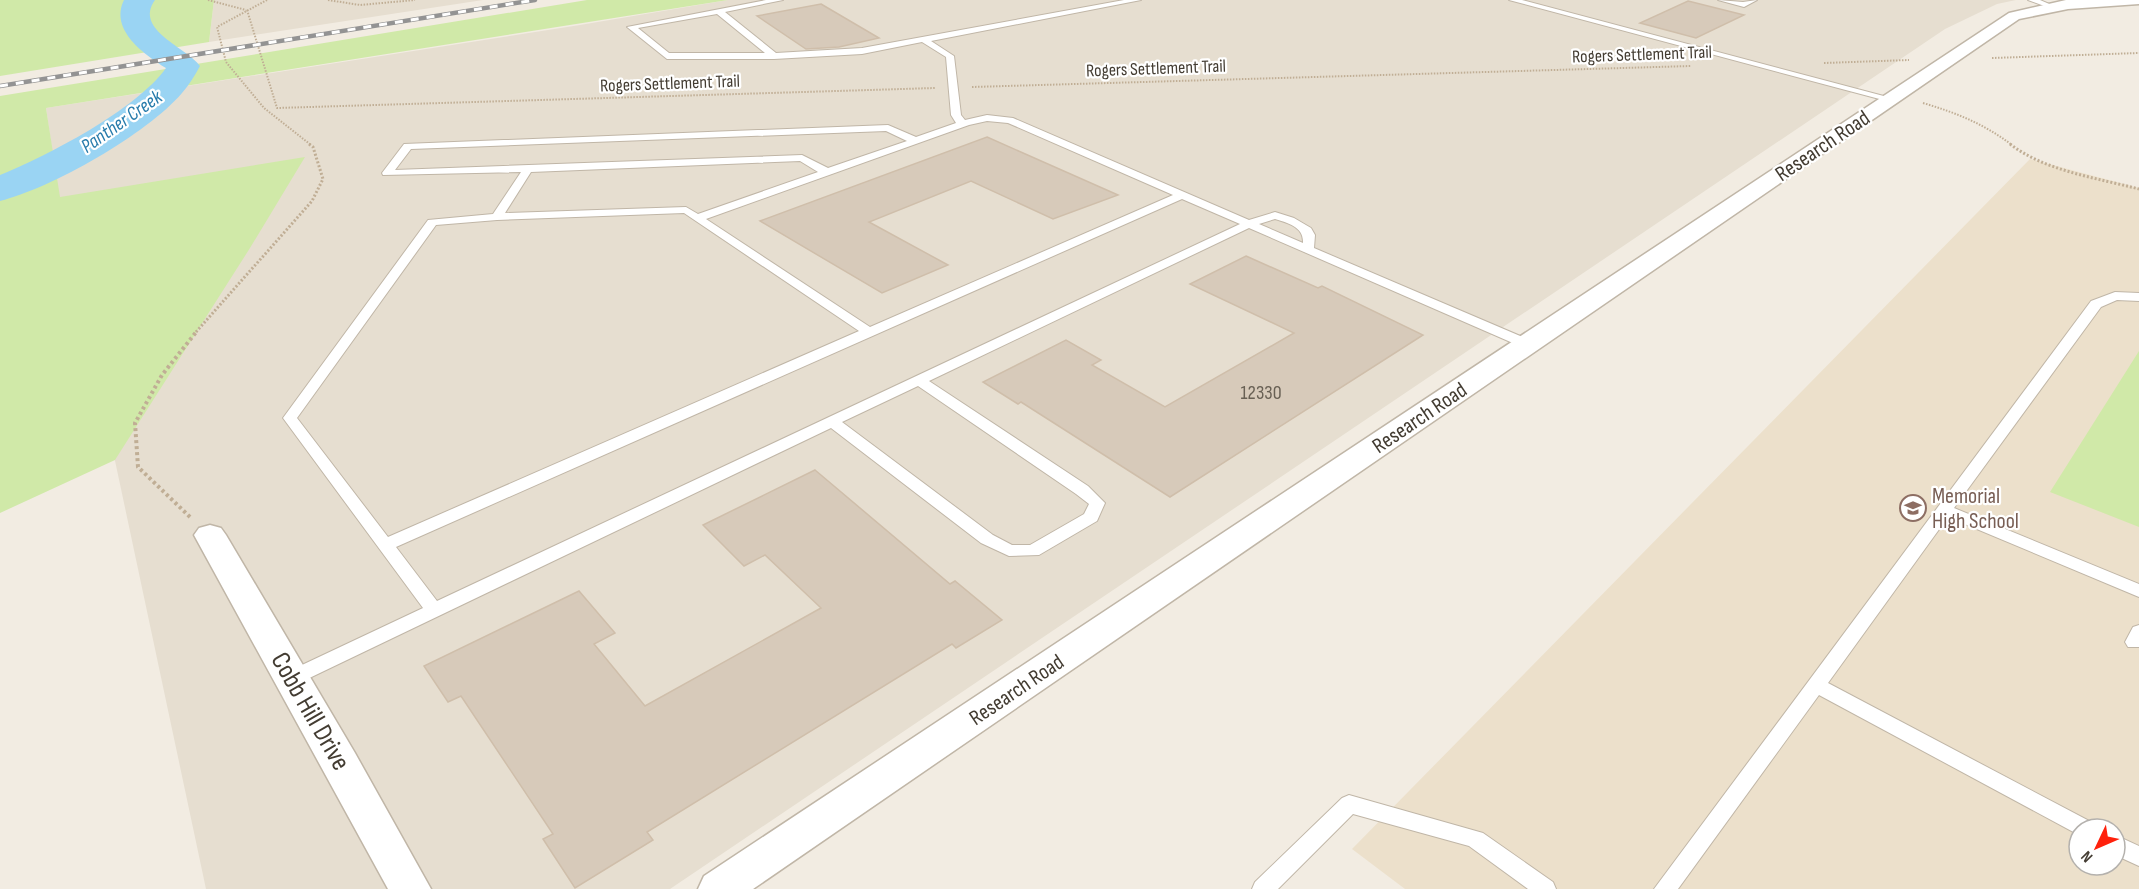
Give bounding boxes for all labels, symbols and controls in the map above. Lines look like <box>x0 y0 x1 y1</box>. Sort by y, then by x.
street label: Rogers Settlement Trail <box>1572 42 1712 67</box>
street label: Rogers Settlement Trail <box>1086 56 1226 81</box>
street label: Rogers Settlement Trail <box>600 71 740 96</box>
water label: Panther Creek <box>76 85 167 158</box>
street label: Research Road <box>1770 105 1875 188</box>
street label: Research Road <box>1367 377 1472 460</box>
house number: 12330 <box>1240 381 1282 405</box>
place label: Memorial High School <box>1932 483 2019 535</box>
school or university icon: Memorial High School <box>1898 493 1928 523</box>
street label: Cobb Hill Drive <box>264 647 357 776</box>
street label: Research Road <box>964 649 1069 732</box>
north arrow <box>2067 817 2127 877</box>
text: N <box>2077 847 2097 866</box>

